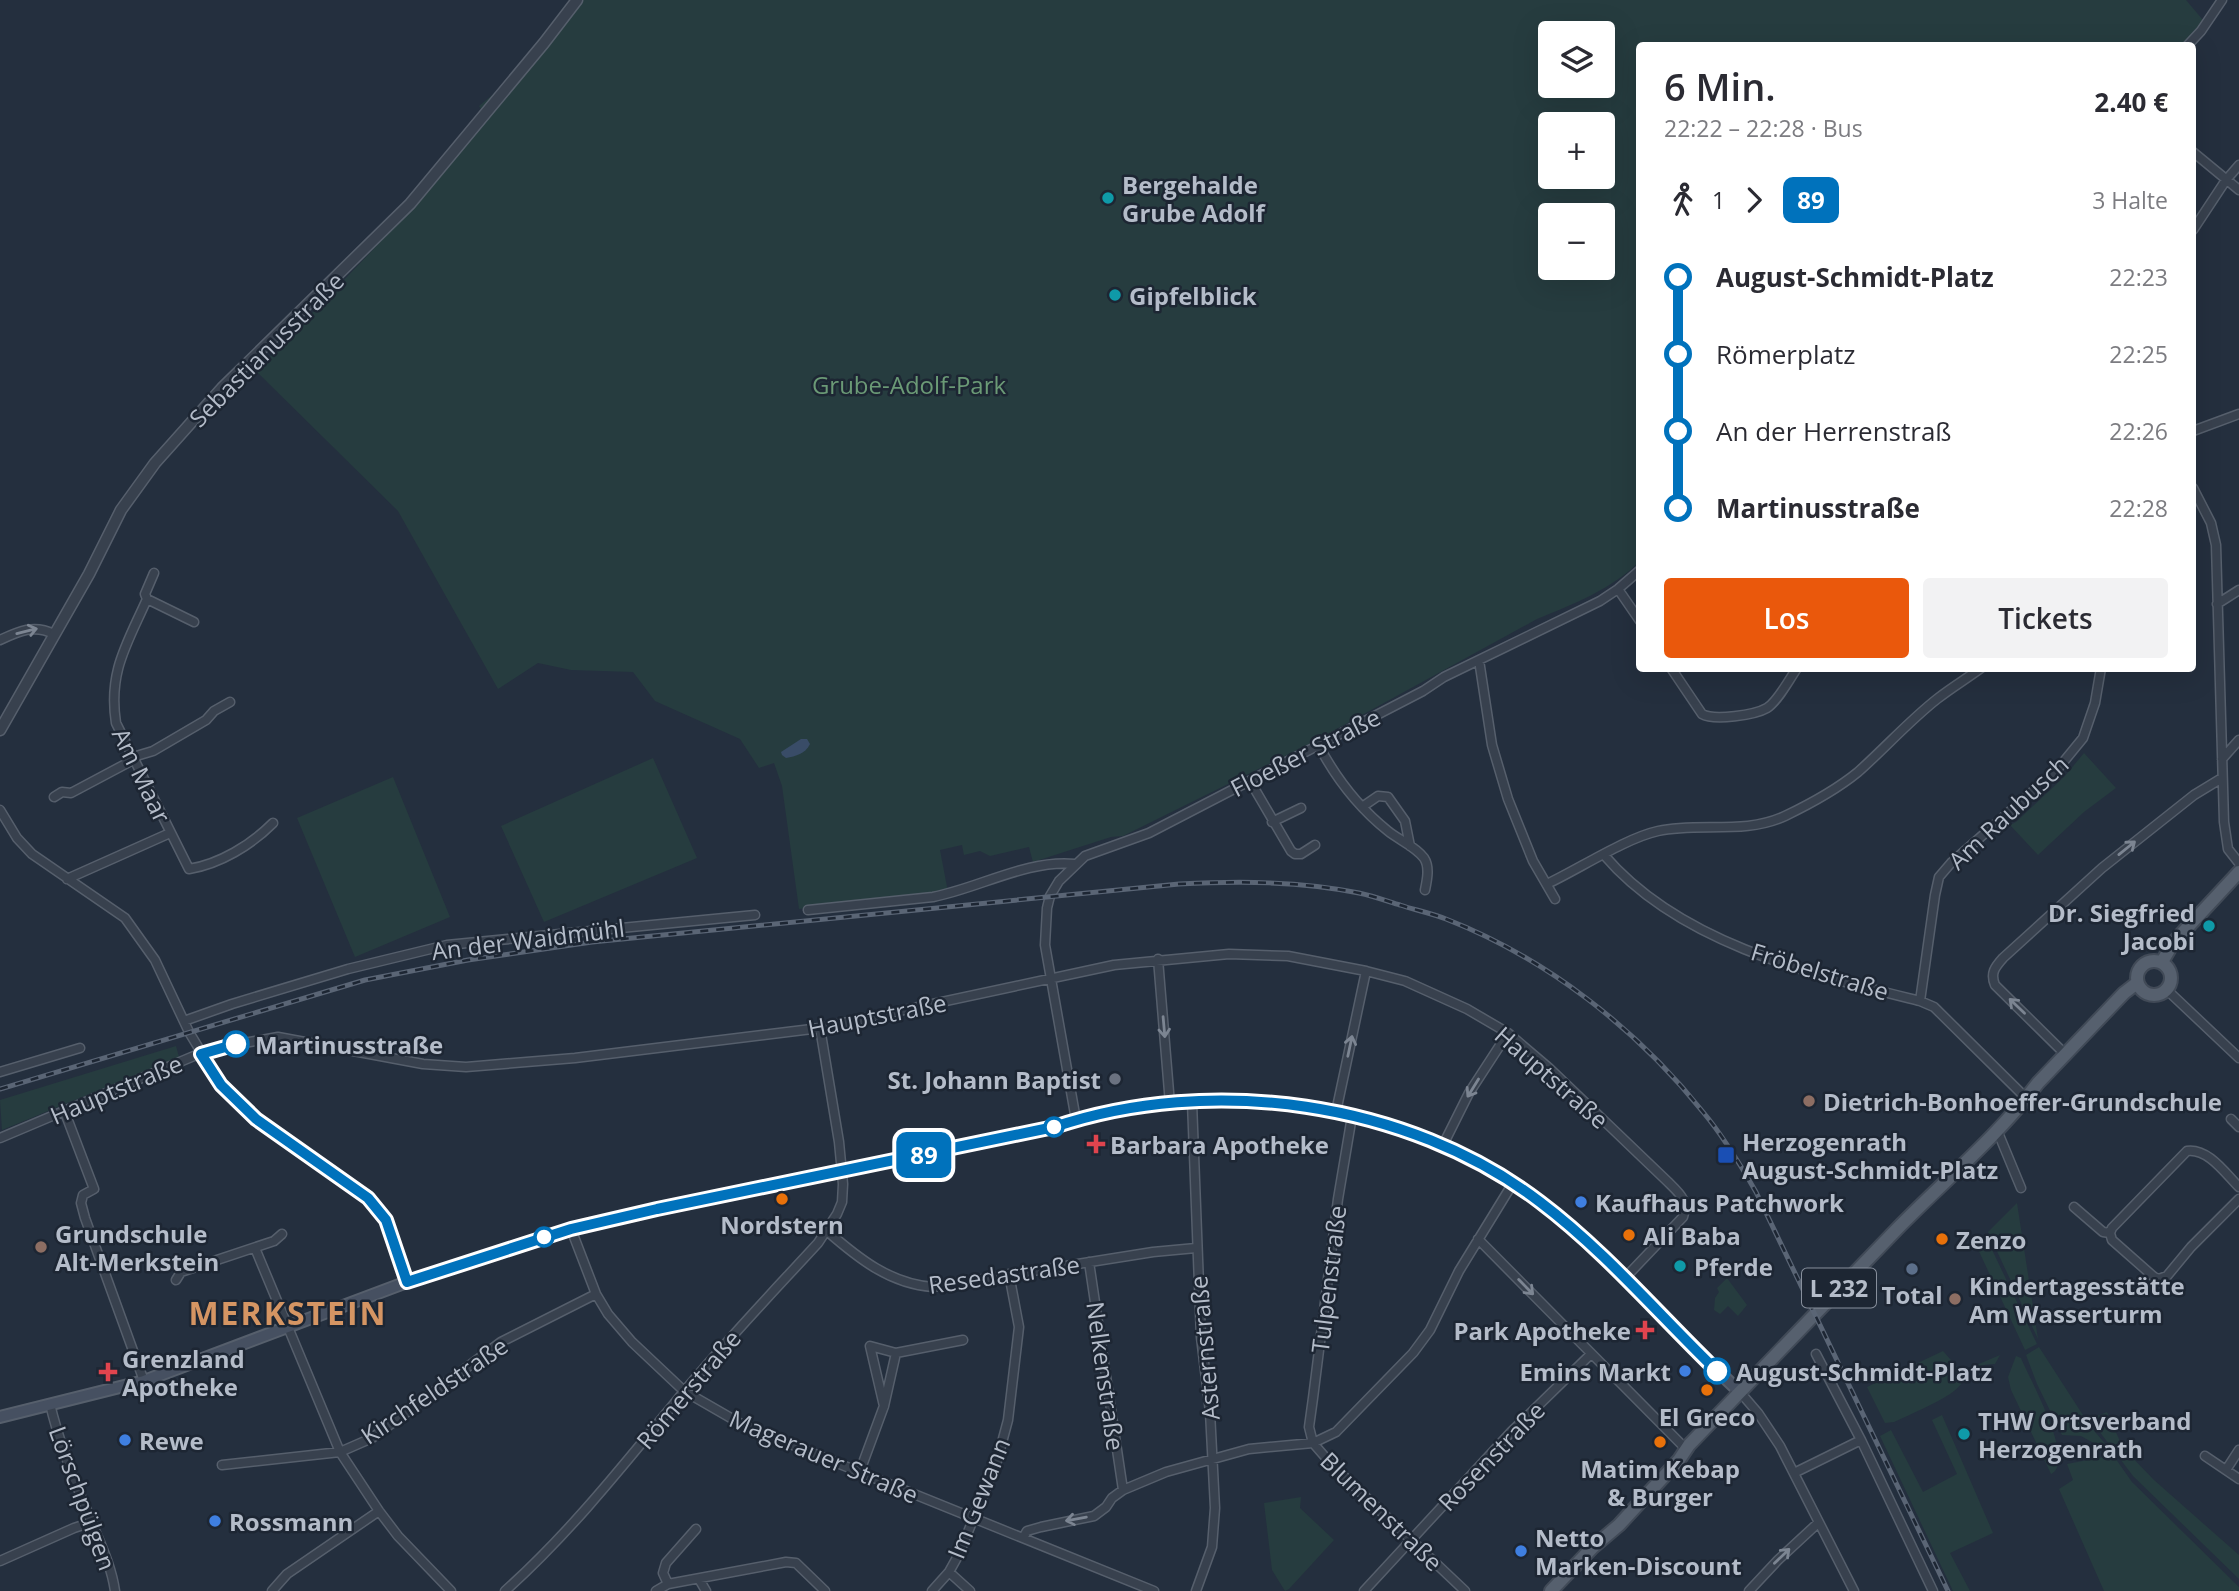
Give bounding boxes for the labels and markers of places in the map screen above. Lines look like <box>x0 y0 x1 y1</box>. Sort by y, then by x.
place label: Bergehalde Grube Adolf <box>1122 168 1267 229</box>
marker: Bergehalde Grube Adolf <box>1100 190 1116 206</box>
place label: Gipfelblick <box>1129 279 1257 312</box>
marker: Gipfelblick <box>1107 287 1123 303</box>
place label: Dr. Siegfried Jacobi <box>2048 896 2195 957</box>
marker: Dr. Siegfried Jacobi <box>2201 918 2217 934</box>
place label: Martinusstraße <box>255 1028 443 1061</box>
marker: Martinusstraße <box>223 1031 249 1057</box>
place label: St. Johann Baptist <box>888 1063 1101 1096</box>
marker: St. Johann Baptist <box>1107 1071 1123 1087</box>
place label: Dietrich-Bonhoeffer-Grundschule <box>1823 1085 2222 1118</box>
marker: Dietrich-Bonhoeffer-Grundschule <box>1801 1093 1817 1109</box>
unlabelled marker <box>1044 1117 1064 1137</box>
place label: Herzogenrath August-Schmidt-Platz <box>1742 1125 1998 1186</box>
place label: Barbara Apotheke <box>1110 1128 1329 1161</box>
marker: Barbara Apotheke <box>1088 1136 1104 1152</box>
marker: Herzogenrath August-Schmidt-Platz <box>1716 1145 1736 1165</box>
place label: Kaufhaus Patchwork <box>1595 1186 1844 1219</box>
marker: Nordstern <box>774 1191 790 1207</box>
marker: Kaufhaus Patchwork <box>1573 1194 1589 1210</box>
place label: Nordstern <box>720 1208 844 1241</box>
place label: Grundschule Alt-Merkstein <box>55 1217 219 1278</box>
place label: Ali Baba <box>1643 1219 1741 1252</box>
place label: Zenzo <box>1956 1223 2026 1256</box>
unlabelled marker <box>534 1227 554 1247</box>
marker: Ali Baba <box>1621 1227 1637 1243</box>
marker: Zenzo <box>1934 1231 1950 1247</box>
marker: Grundschule Alt-Merkstein <box>33 1239 49 1255</box>
place label: Pferde <box>1694 1250 1773 1283</box>
marker: Pferde <box>1672 1258 1688 1274</box>
marker: Total <box>1904 1261 1920 1277</box>
place label: Kindertagesstätte Am Wasserturm <box>1969 1269 2185 1330</box>
place label: Total <box>1882 1278 1943 1311</box>
marker: Kindertagesstätte Am Wasserturm <box>1947 1291 1963 1307</box>
place label: Park Apotheke <box>1453 1314 1631 1347</box>
marker: Park Apotheke <box>1637 1322 1653 1338</box>
place label: Grenzland Apotheke <box>122 1342 245 1403</box>
place label: Emins Markt <box>1519 1355 1671 1388</box>
place label: August-Schmidt-Platz <box>1736 1355 1992 1388</box>
marker: August-Schmidt-Platz <box>1704 1358 1730 1384</box>
marker: Emins Markt <box>1677 1363 1693 1379</box>
marker: Grenzland Apotheke <box>100 1364 116 1380</box>
marker: El Greco <box>1699 1382 1715 1398</box>
place label: El Greco <box>1659 1400 1755 1433</box>
place label: THW Ortsverband Herzogenrath <box>1978 1404 2191 1465</box>
place label: Rewe <box>139 1424 204 1457</box>
marker: THW Ortsverband Herzogenrath <box>1956 1426 1972 1442</box>
marker: Rewe <box>117 1432 133 1448</box>
marker: Matim Kebap & Burger <box>1652 1434 1668 1450</box>
place label: Matim Kebap & Burger <box>1580 1452 1740 1513</box>
place label: Rossmann <box>229 1505 353 1538</box>
marker: Rossmann <box>207 1513 223 1529</box>
place label: Netto Marken-Discount <box>1535 1521 1742 1582</box>
marker: Netto Marken-Discount <box>1513 1543 1529 1559</box>

